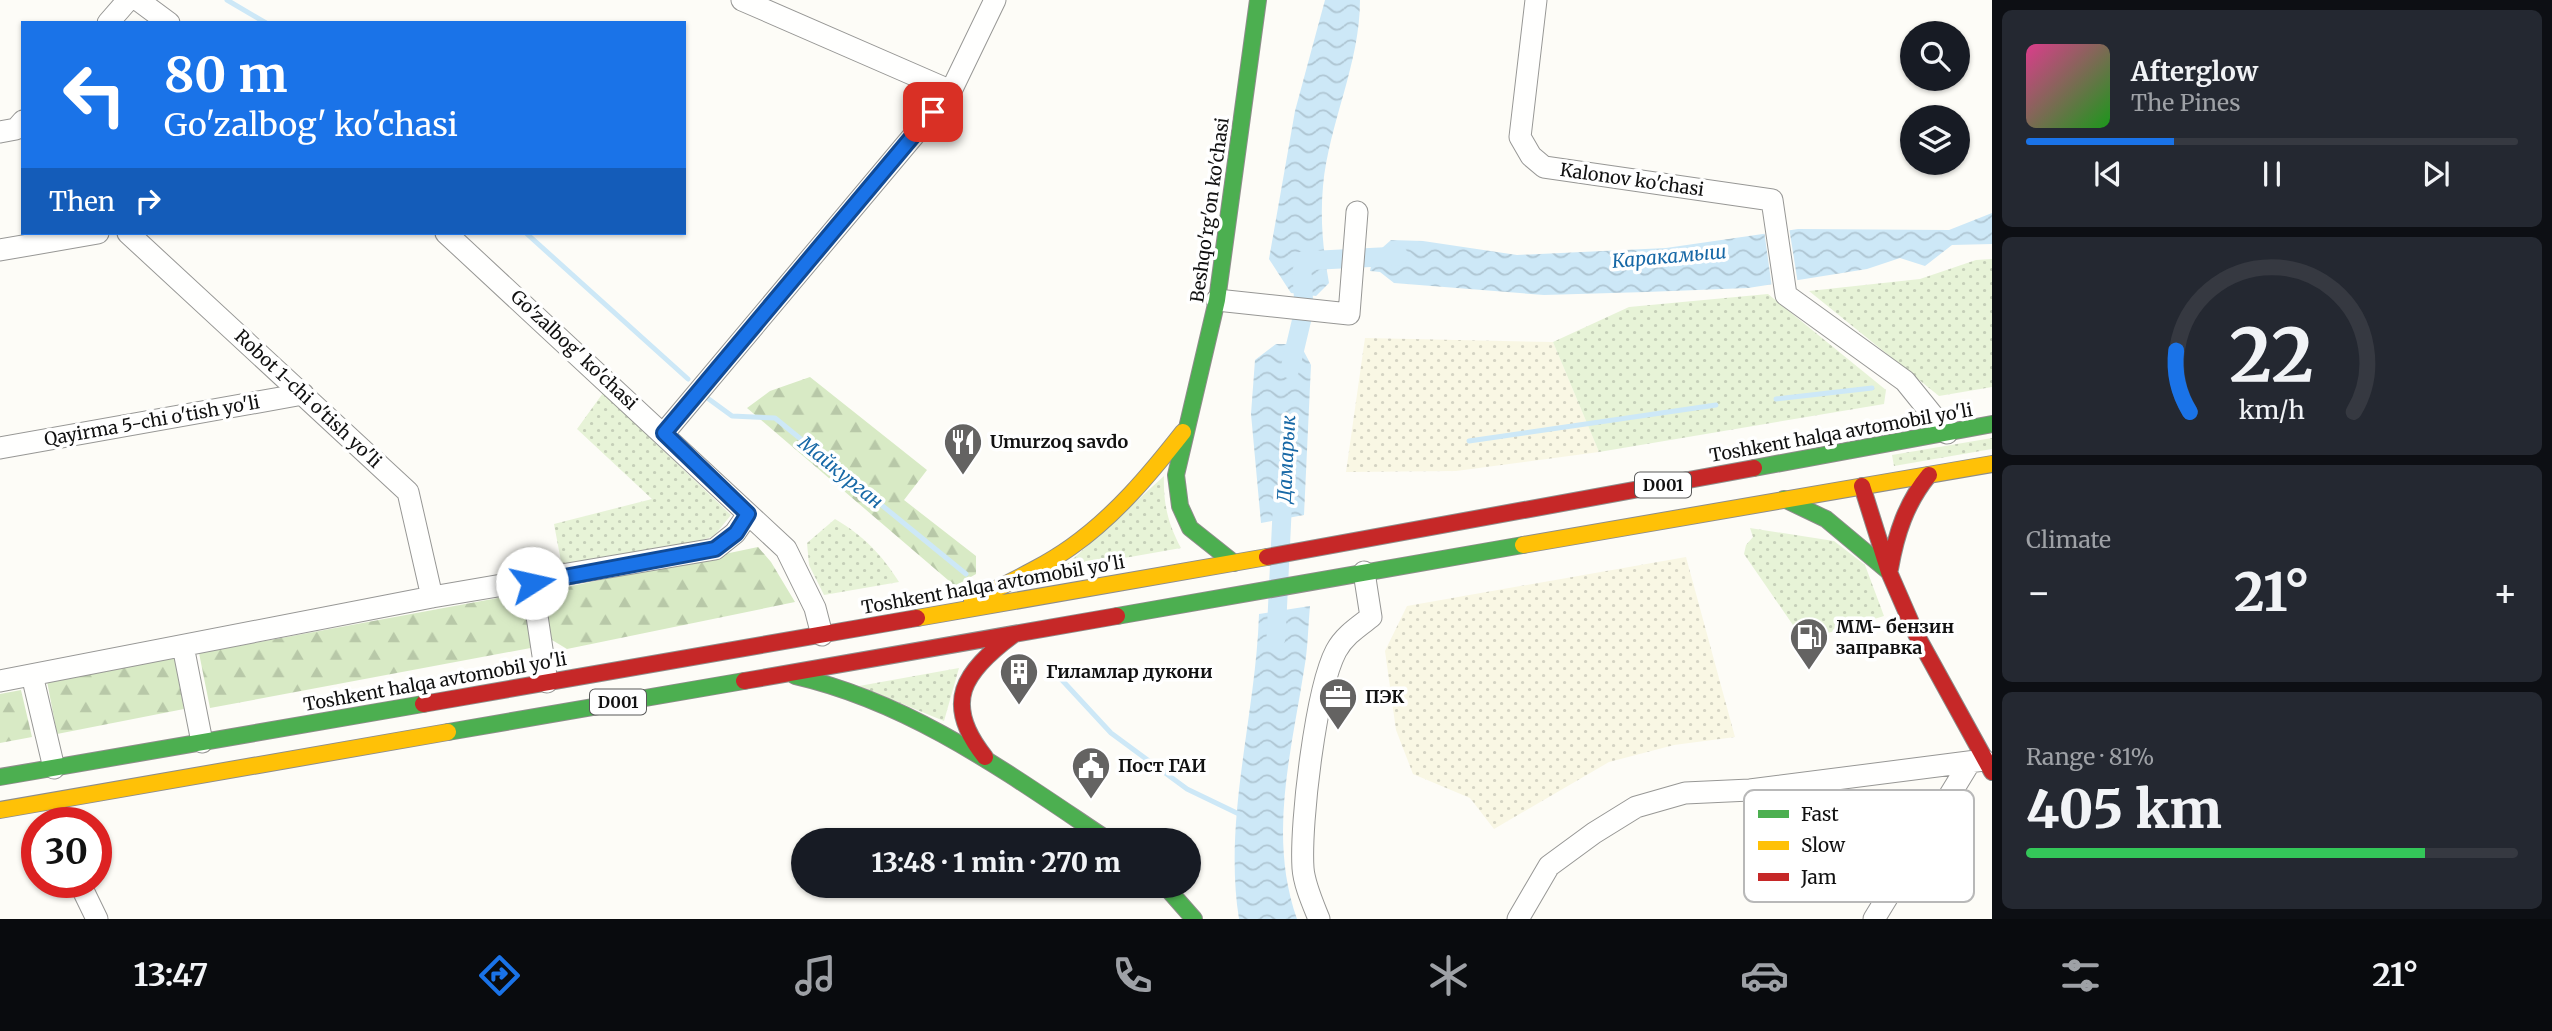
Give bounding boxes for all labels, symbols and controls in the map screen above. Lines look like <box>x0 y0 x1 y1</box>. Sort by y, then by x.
map controls <box>1900 21 1970 175</box>
button: search <box>1900 21 1970 91</box>
text: 80 m <box>164 44 287 105</box>
icon: left <box>49 49 140 140</box>
text: Afterglow <box>2131 55 2258 88</box>
pin <box>903 82 963 142</box>
text: The Pines <box>2131 88 2241 117</box>
icon: arrive <box>914 93 952 131</box>
text: Go'zalbog' ko'chasi <box>164 105 458 145</box>
button: layers <box>1900 105 1970 175</box>
street label: Beshqo'rg'on ko'chasi <box>1185 116 1234 304</box>
icon: previous <box>2089 155 2127 193</box>
icon: pause <box>2253 155 2291 193</box>
icon: next <box>2417 155 2455 193</box>
street label: Kalonov ko'chasi <box>1559 158 1706 201</box>
icon: right <box>129 182 167 220</box>
text: Then <box>49 185 115 218</box>
water label: Каракамыш <box>1611 239 1727 273</box>
street label: Go'zalbog' ko'chasi <box>506 285 643 415</box>
text: 22 <box>2230 310 2314 402</box>
street label: Robot 1-chi o'tish yo'li <box>230 325 387 473</box>
street label: Qayirma 5-chi o'tish yo'li <box>42 390 262 451</box>
text: km/h <box>2239 394 2305 426</box>
street label: Toshkent halqa avtomobil yo'li <box>1708 398 1974 467</box>
water label: Дамарык <box>1272 414 1300 505</box>
restaurant icon: Umurzoq savdo <box>942 421 984 476</box>
water label: Майкурган <box>793 430 888 513</box>
place label: Umurzoq savdo <box>990 430 1129 453</box>
road number: D001 <box>1635 472 1691 498</box>
text: Climate <box>2026 525 2111 554</box>
position arrow <box>495 546 569 620</box>
street label: Toshkent halqa avtomobil yo'li <box>860 550 1126 619</box>
text: 21° <box>2234 560 2310 625</box>
text: − <box>2026 569 2051 616</box>
text: + <box>2493 569 2518 616</box>
place label: ММ- бензин заправка <box>1836 615 1954 659</box>
fuel station icon: ММ- бензин заправка <box>1788 616 1830 671</box>
street label: Toshkent halqa avtomobil yo'li <box>302 647 568 716</box>
building icon: Гиламлар дукони <box>998 651 1040 706</box>
place label: Гиламлар дукони <box>1046 660 1213 683</box>
office icon: ПЭК <box>1317 676 1359 731</box>
place label: ПЭК <box>1365 685 1405 708</box>
road number: D001 <box>590 690 646 715</box>
text: Range · 81% <box>2026 742 2154 771</box>
public building icon: Пост ГАИ <box>1070 745 1112 800</box>
place label: Пост ГАИ <box>1118 754 1206 777</box>
text: 405 km <box>2026 777 2222 842</box>
legend <box>1744 790 1974 902</box>
text: Fast <box>1801 802 1839 826</box>
speed limit sign: 30 <box>21 807 112 898</box>
text: Slow <box>1801 833 1846 857</box>
text: 13:48 · 1 min · 270 m <box>871 846 1121 879</box>
text: Jam <box>1800 865 1837 889</box>
icon: directions <box>475 951 524 1000</box>
icon: music <box>791 951 840 1000</box>
icon: phone <box>1108 951 1157 1000</box>
icon: climate <box>1424 951 1473 1000</box>
icon: car <box>1740 951 1789 1000</box>
icon: filters <box>2056 951 2105 1000</box>
text: 13:47 <box>134 955 208 995</box>
text: 21° <box>2372 955 2418 995</box>

